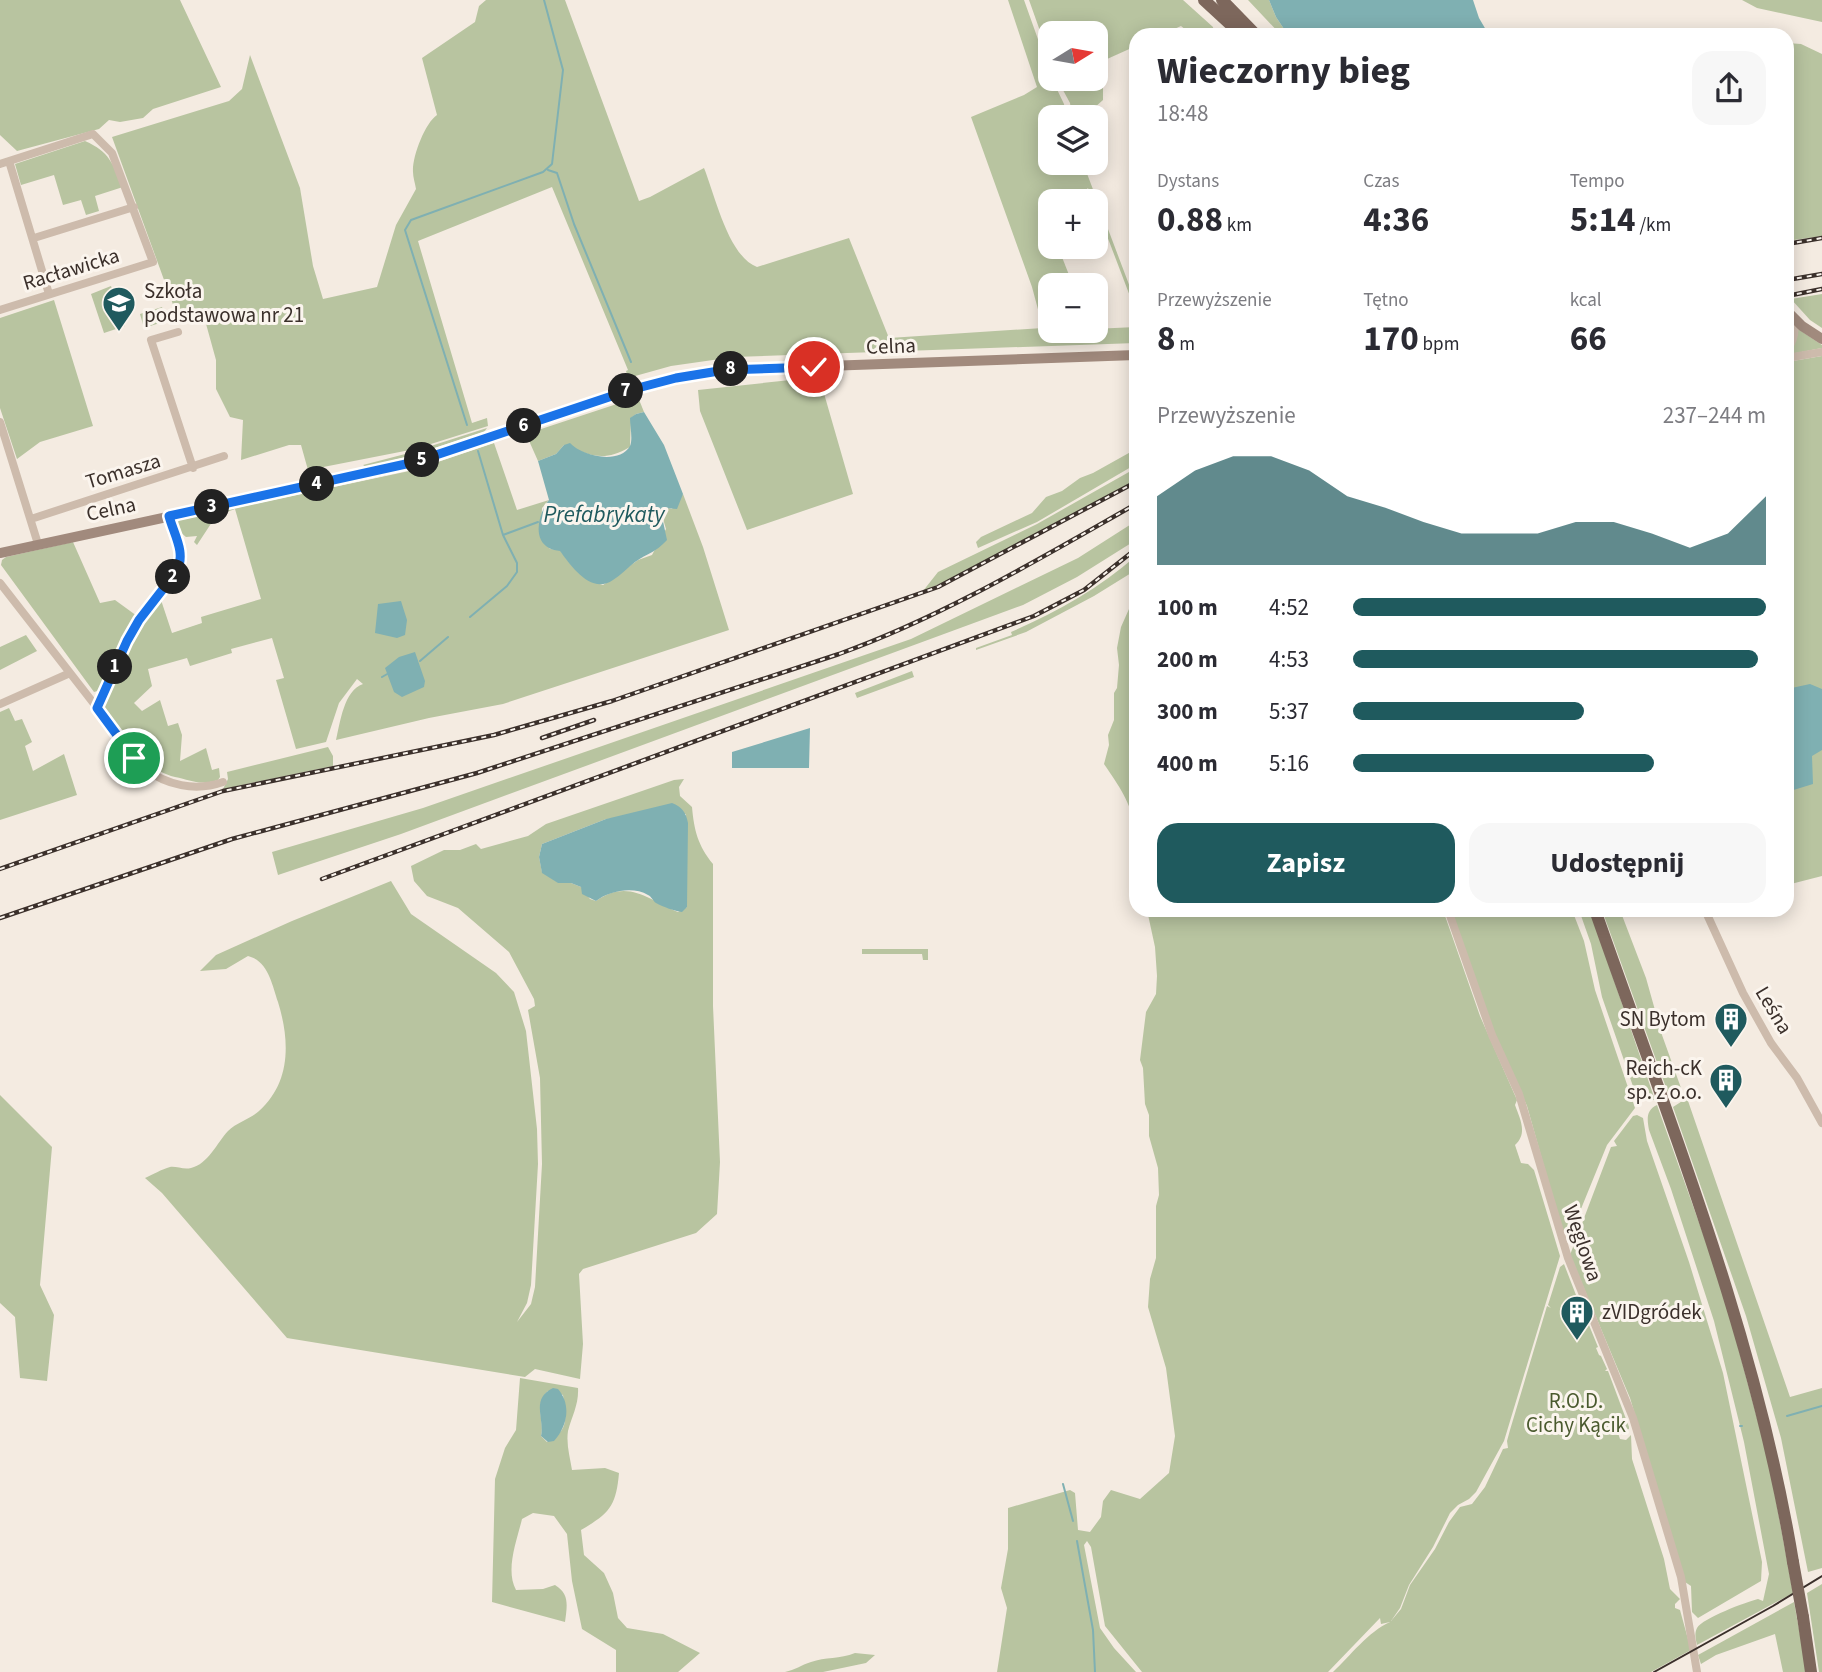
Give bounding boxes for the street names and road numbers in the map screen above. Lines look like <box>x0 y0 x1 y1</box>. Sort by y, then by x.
street label: Racławicka <box>19 240 123 298</box>
street label: Celna <box>866 330 916 362</box>
street label: Tomasza <box>82 445 164 497</box>
street label: Celna <box>84 489 138 529</box>
street label: Leśna <box>1748 980 1800 1040</box>
street label: Węglowa <box>1556 1201 1610 1285</box>

